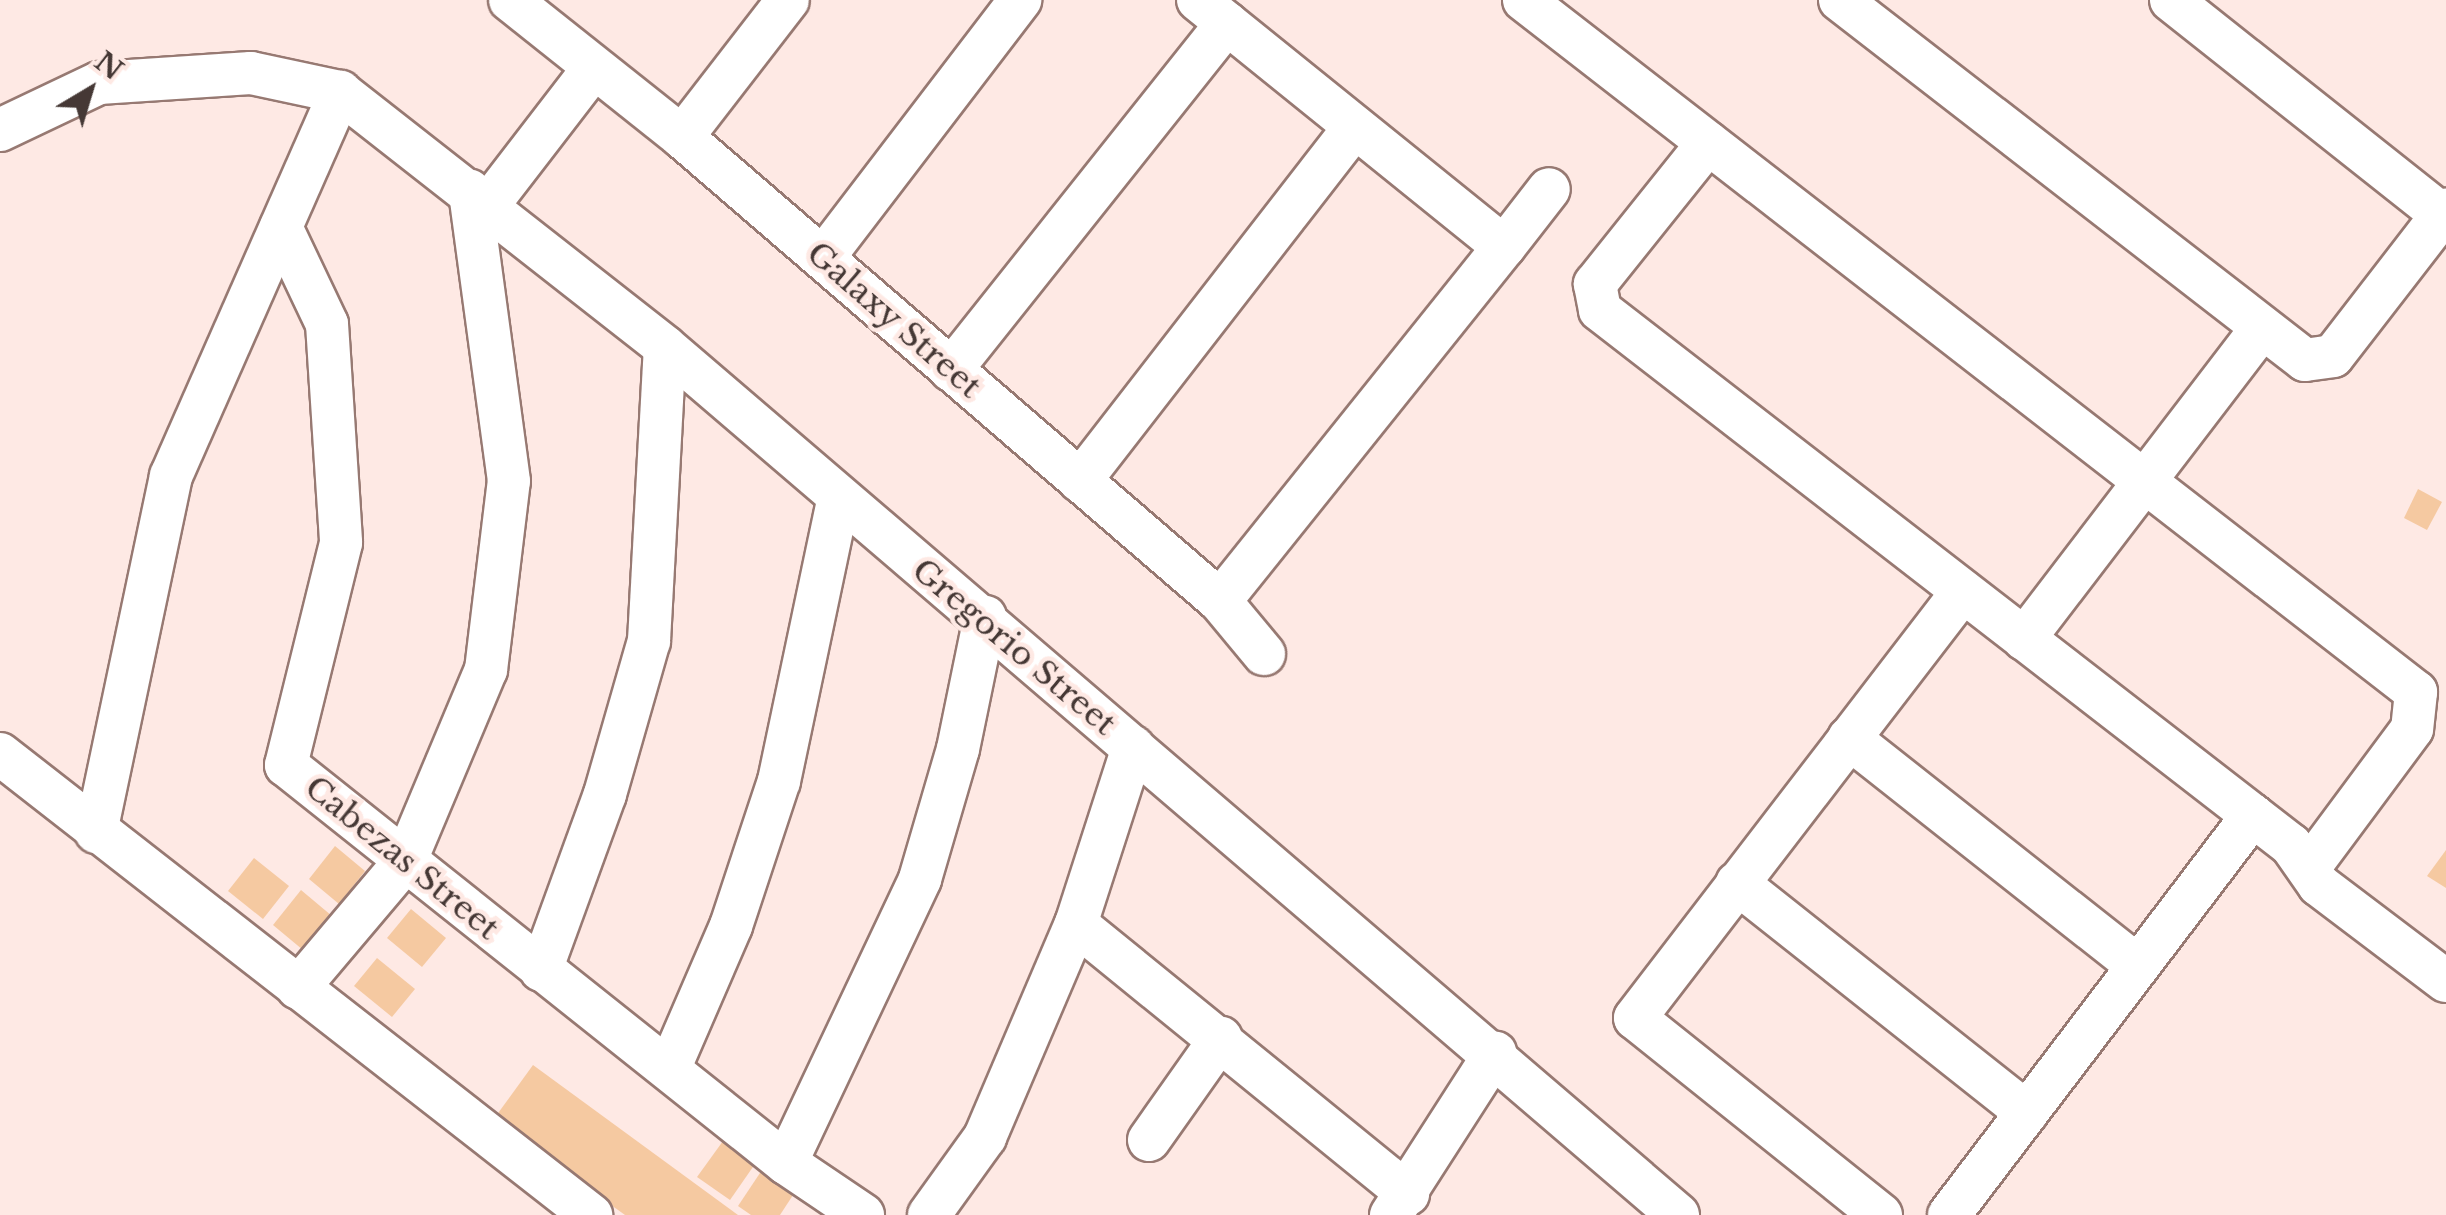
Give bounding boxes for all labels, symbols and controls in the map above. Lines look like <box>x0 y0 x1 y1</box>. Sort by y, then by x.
north arrow <box>40 40 140 140</box>
text: N <box>88 44 130 88</box>
street label: Galaxy Street <box>799 234 989 406</box>
street label: Gregorio Street <box>905 551 1123 743</box>
street label: Cabezas Street <box>297 768 507 948</box>

